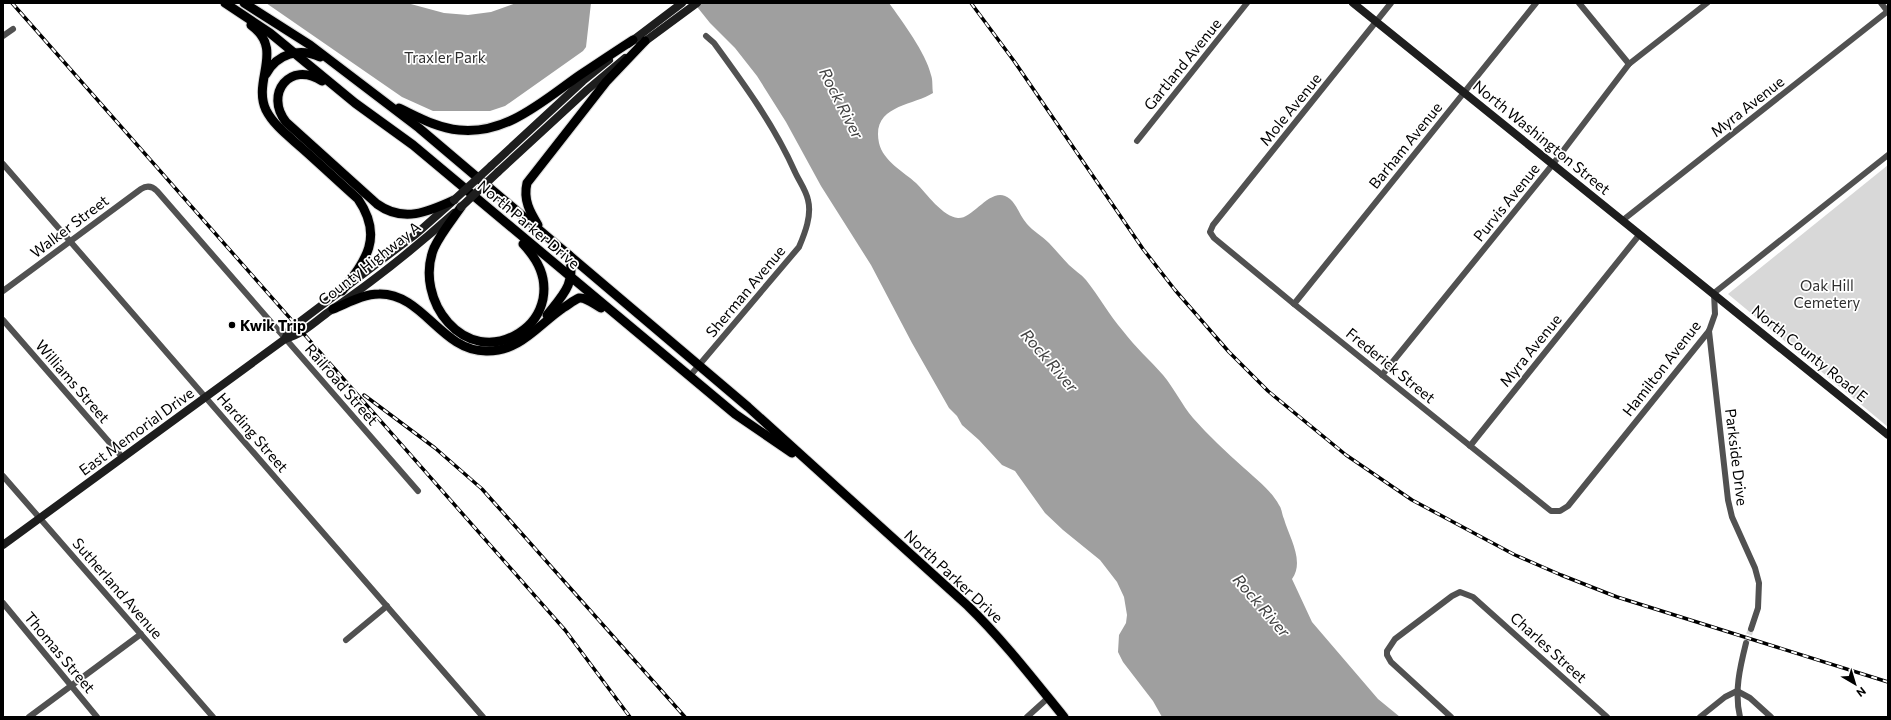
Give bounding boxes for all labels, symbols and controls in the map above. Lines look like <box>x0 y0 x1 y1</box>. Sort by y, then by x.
street label: Gartland Avenue <box>1140 14 1225 113</box>
park label: Traxler Park <box>404 48 486 66</box>
water label: Rock River <box>816 64 868 142</box>
street label: Mole Avenue <box>1255 69 1325 149</box>
street label: Myra Avenue <box>1707 72 1787 140</box>
street label: North Washington Street <box>1470 76 1614 198</box>
street label: Barham Avenue <box>1365 98 1445 192</box>
street label: Purvis Avenue <box>1469 159 1543 245</box>
street label: North Parker Drive <box>474 176 584 272</box>
street label: Walker Street <box>26 191 112 261</box>
street label: County Highway A <box>314 217 424 309</box>
street label: Sherman Avenue <box>702 242 788 340</box>
park label: Oak Hill Cemetery <box>1794 276 1861 311</box>
street label: North County Road E <box>1749 301 1872 405</box>
street label: Myra Avenue <box>1495 310 1565 390</box>
place label: Kwik Trip <box>240 316 306 334</box>
street label: Hamilton Avenue <box>1618 317 1704 419</box>
marker: Kwik Trip <box>227 320 237 330</box>
street label: Frederick Street <box>1343 324 1439 406</box>
water label: Rock River <box>1018 325 1083 396</box>
street label: Williams Street <box>32 336 114 426</box>
street label: Railroad Street <box>302 340 382 428</box>
street label: East Memorial Drive <box>75 383 197 479</box>
street label: Harding Street <box>214 389 292 475</box>
street label: Parkside Drive <box>1722 407 1752 507</box>
street label: North Parker Drive <box>901 526 1007 626</box>
street label: Sutherland Avenue <box>69 534 167 642</box>
water label: Rock River <box>1230 570 1295 641</box>
street label: Thomas Street <box>21 608 99 696</box>
street label: Charles Street <box>1507 608 1591 686</box>
north arrow <box>1835 664 1875 704</box>
text: N <box>1854 685 1869 700</box>

